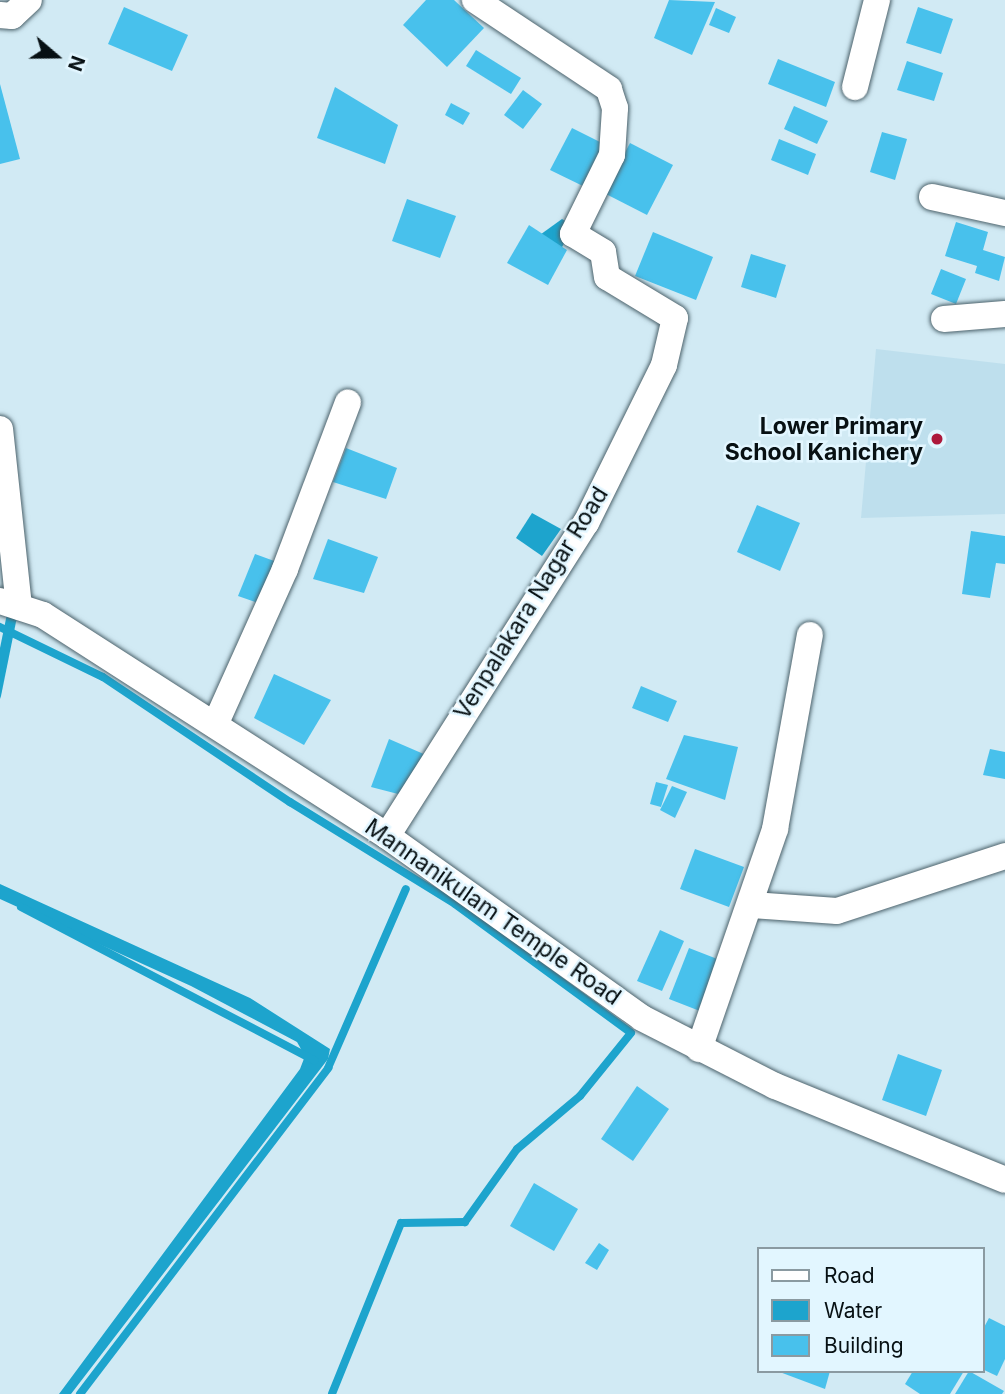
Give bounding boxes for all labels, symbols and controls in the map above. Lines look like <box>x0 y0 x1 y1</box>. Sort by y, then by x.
north arrow <box>21 21 91 91</box>
text: N <box>63 53 89 74</box>
place label: Lower Primary School Kanichery <box>725 412 923 466</box>
marker: Lower Primary School Kanichery <box>929 431 945 447</box>
street label: Venpalakara Nagar Road <box>448 482 614 724</box>
street label: Mannanikulam Temple Road <box>360 813 626 1011</box>
legend <box>757 1247 984 1373</box>
text: Road <box>824 1263 875 1288</box>
text: Water <box>824 1298 882 1323</box>
text: Building <box>824 1333 904 1358</box>

